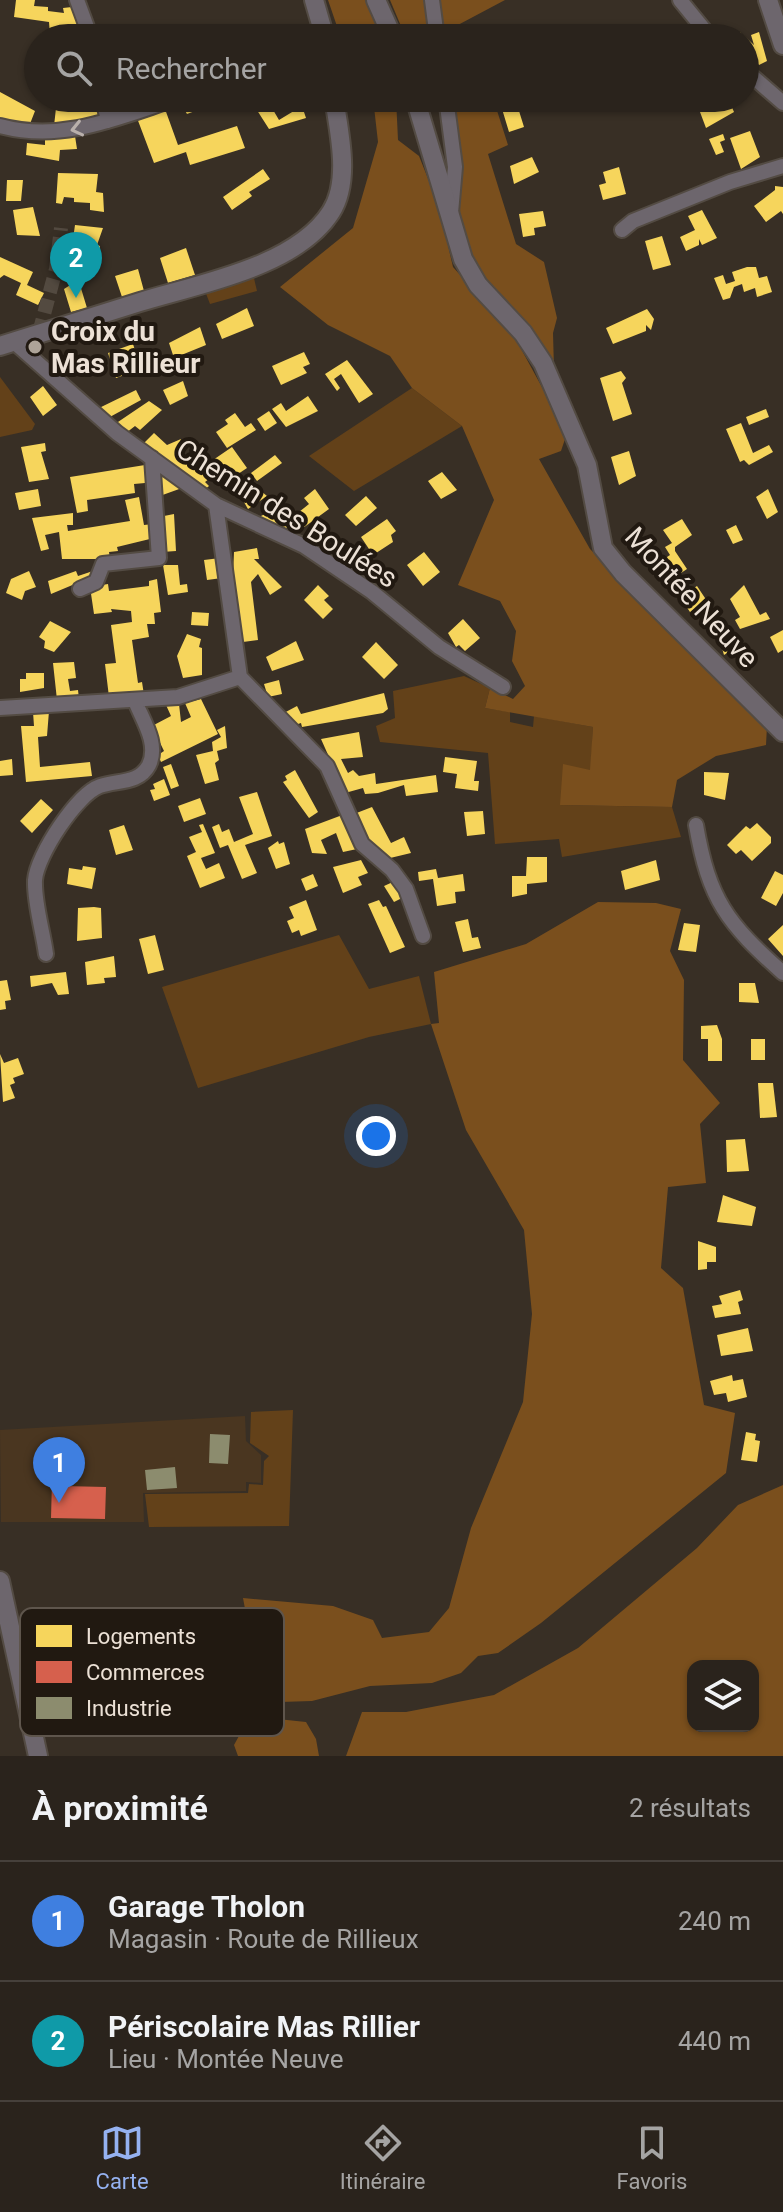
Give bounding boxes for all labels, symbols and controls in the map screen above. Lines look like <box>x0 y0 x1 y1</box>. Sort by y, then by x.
search box <box>24 24 759 112</box>
icon: search <box>52 46 96 90</box>
text: Rechercher <box>116 51 267 86</box>
one-way arrow <box>70 120 84 137</box>
pin: 2 <box>50 232 102 298</box>
place label: Croix du Mas Rillieur <box>51 315 200 380</box>
marker: Croix du Mas Rillieur <box>26 338 44 356</box>
street label: Chemin des Boulées <box>170 432 403 595</box>
street label: Montée Neuve <box>618 520 765 674</box>
your location <box>356 1116 396 1156</box>
pin: 1 <box>33 1437 85 1503</box>
legend <box>20 1608 284 1736</box>
text: Logements <box>86 1624 196 1649</box>
text: Commerces <box>86 1660 205 1685</box>
map controls <box>687 1660 759 1732</box>
button: layers <box>687 1660 759 1732</box>
text: Industrie <box>86 1696 172 1721</box>
text: À proximité <box>32 1788 208 1828</box>
text: 2 résultats <box>629 1793 751 1823</box>
text: Garage Tholon <box>108 1889 305 1924</box>
text: 1 <box>51 1906 65 1936</box>
text: 240 m <box>678 1906 751 1936</box>
text: Magasin · Route de Rillieux <box>108 1924 419 1954</box>
text: Périscolaire Mas Rillier <box>108 2009 420 2044</box>
text: 2 <box>51 2026 65 2056</box>
text: 440 m <box>678 2026 751 2056</box>
text: Lieu · Montée Neuve <box>108 2044 343 2074</box>
tab: Carte <box>96 2121 149 2194</box>
tab: Itinéraire <box>340 2121 425 2194</box>
tab: Favoris <box>617 2121 687 2194</box>

